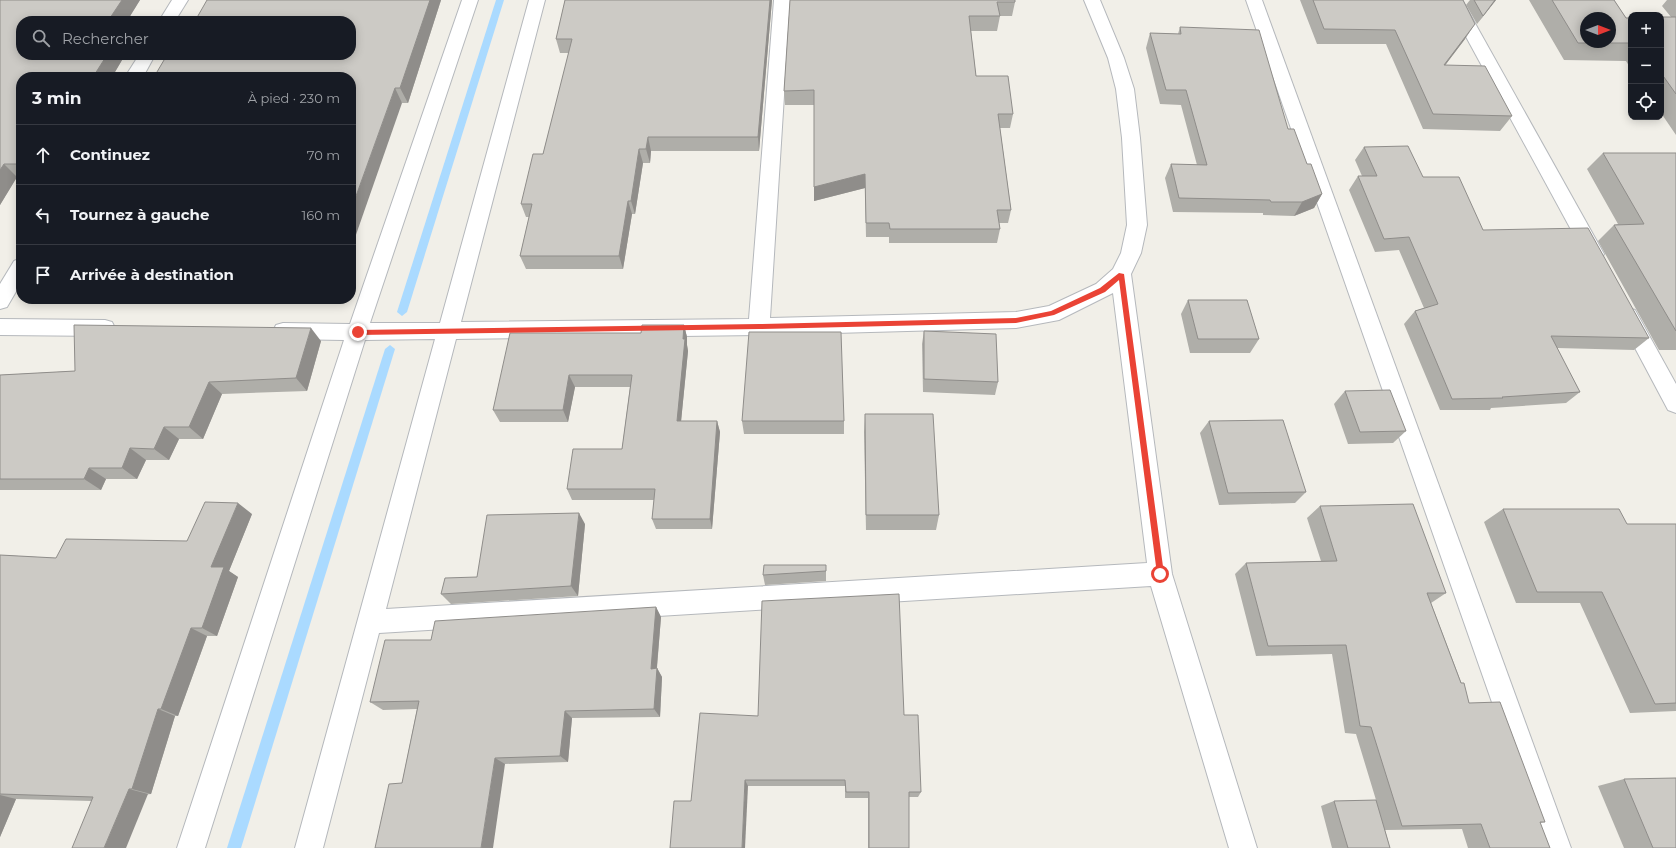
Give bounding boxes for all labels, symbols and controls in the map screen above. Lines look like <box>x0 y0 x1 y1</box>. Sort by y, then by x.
north arrow <box>1580 12 1616 48</box>
map controls <box>1628 12 1664 120</box>
button: + <box>1628 12 1664 48</box>
search box <box>16 16 356 60</box>
icon: search <box>30 27 52 49</box>
text: Rechercher <box>62 29 149 48</box>
button: − <box>1628 48 1664 84</box>
button: locate <box>1628 84 1664 120</box>
text: 3 min <box>32 88 82 108</box>
text: À pied · 230 m <box>248 90 340 106</box>
icon: ahead <box>32 144 54 166</box>
text: Continuez <box>70 145 150 164</box>
text: 70 m <box>307 147 340 163</box>
icon: left <box>32 204 54 226</box>
text: Tournez à gauche <box>70 205 209 224</box>
text: 160 m <box>302 207 340 223</box>
icon: arrive <box>32 264 54 286</box>
text: Arrivée à destination <box>70 265 234 284</box>
route end <box>349 323 367 341</box>
route start <box>1151 565 1169 583</box>

